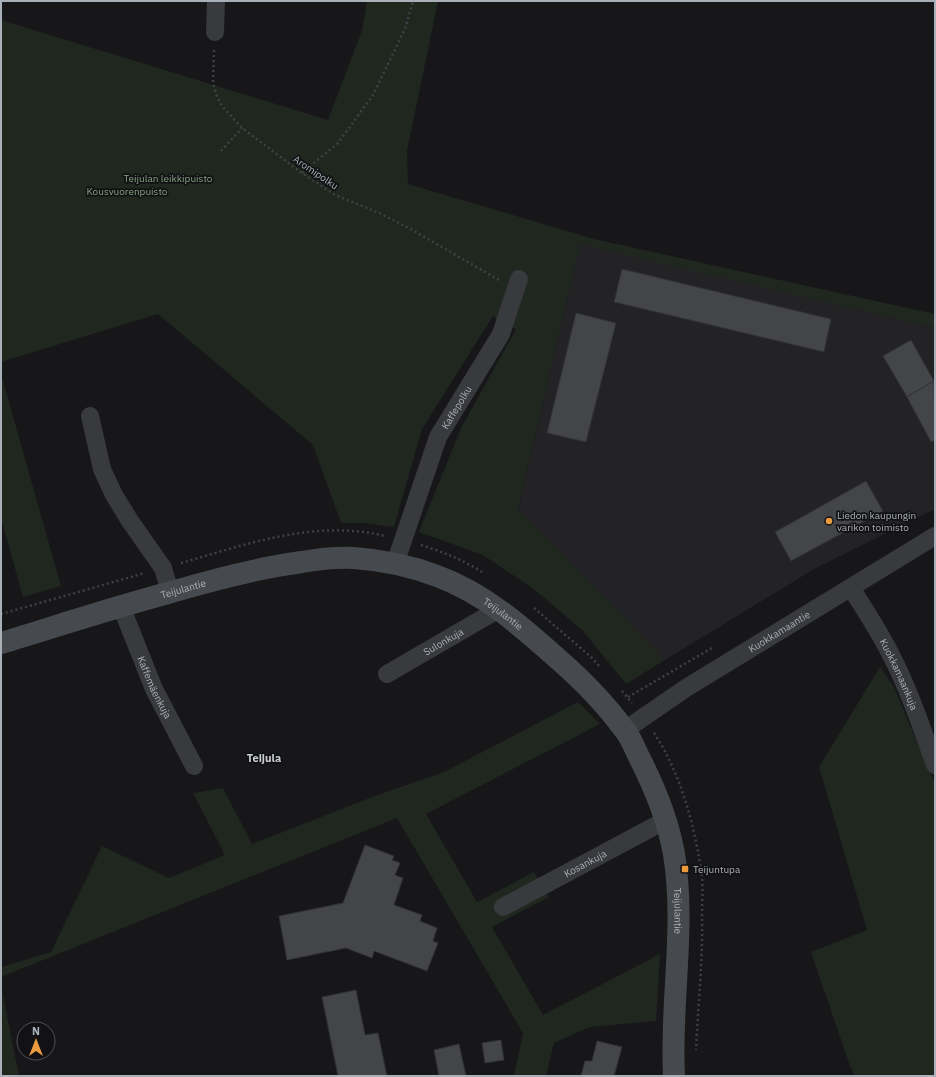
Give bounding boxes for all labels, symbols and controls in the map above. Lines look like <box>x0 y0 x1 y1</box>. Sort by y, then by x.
street label: Aromipolku <box>291 153 341 192</box>
park label: Teijulan leikkipuisto <box>124 172 213 185</box>
park label: Kousvuorenpuisto <box>87 185 168 198</box>
street label: Kaffepolku <box>438 383 475 432</box>
place label: Liedon kaupungin varikon toimisto <box>837 509 916 534</box>
marker: Liedon kaupungin varikon toimisto <box>824 516 834 526</box>
street label: Teijulantie <box>159 576 208 602</box>
street label: Teijulantie <box>481 595 526 633</box>
street label: Kuokkamaantie <box>746 608 813 655</box>
street label: Sulonkuja <box>421 625 466 659</box>
street label: Kuokkamaankuja <box>877 636 921 713</box>
street label: Kaffemäenkuja <box>135 654 175 722</box>
district label: Teijula <box>247 751 281 765</box>
street label: Kosankuja <box>562 847 609 880</box>
place label: Teijuntupa <box>693 863 741 876</box>
marker: Teijuntupa <box>680 864 690 874</box>
street label: Teijulantie <box>671 887 685 935</box>
north arrow <box>16 1021 56 1061</box>
text: N <box>32 1024 40 1038</box>

